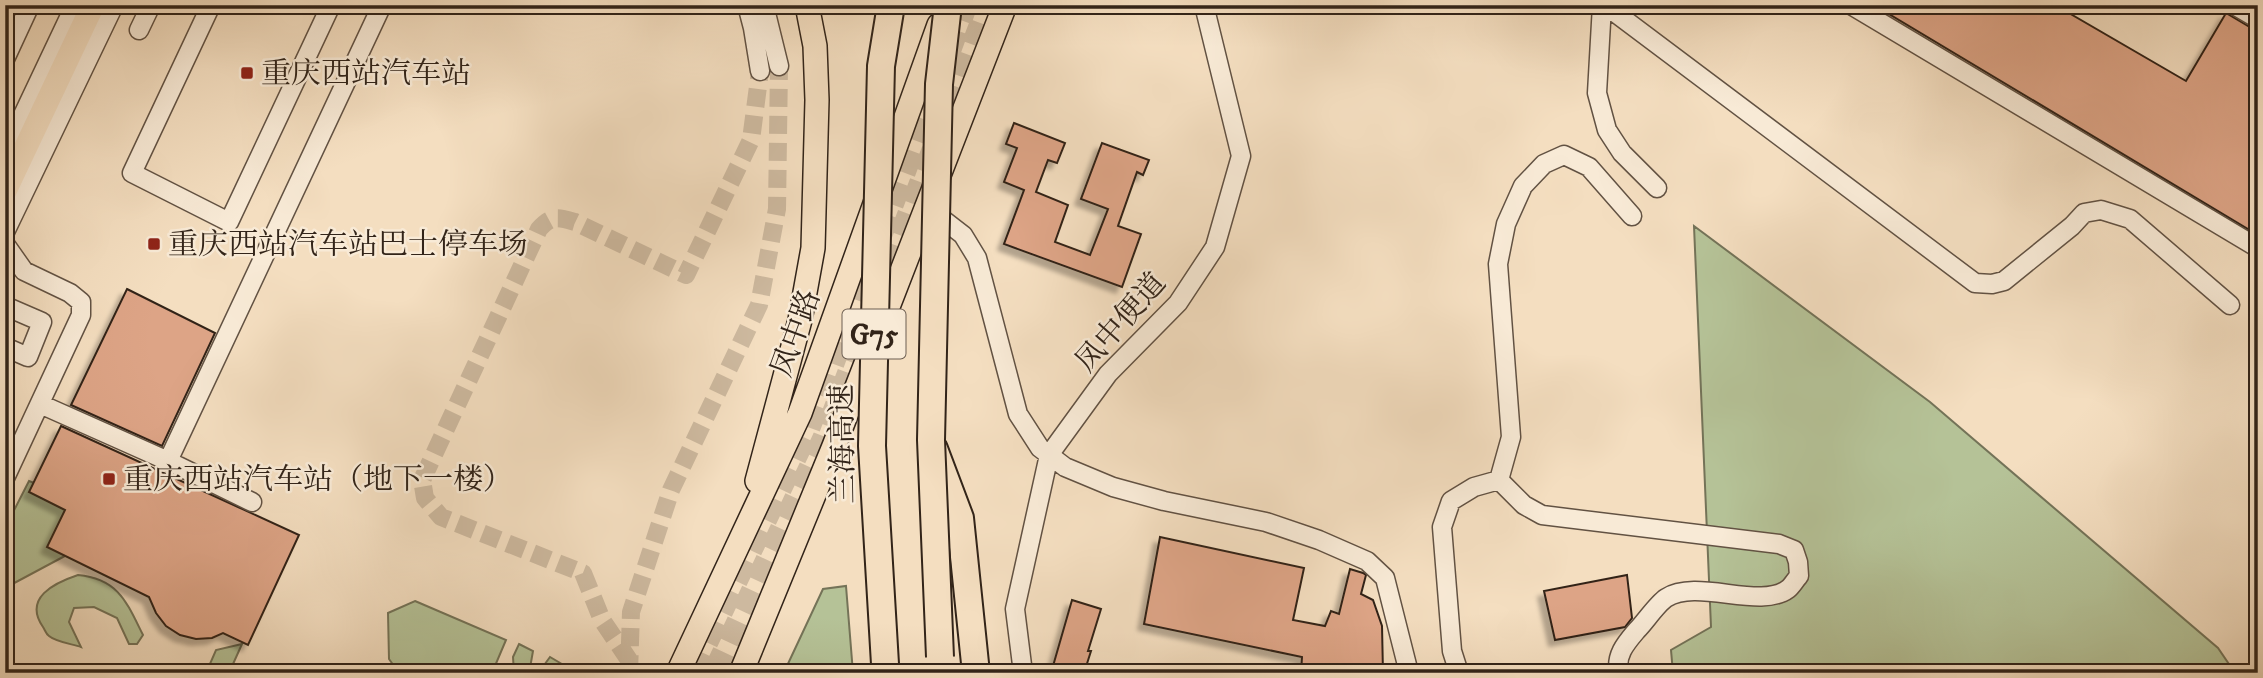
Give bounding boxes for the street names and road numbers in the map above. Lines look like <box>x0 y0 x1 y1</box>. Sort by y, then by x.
street label: 凤中便道 <box>1068 266 1174 380</box>
street label: 凤中路 <box>764 285 829 382</box>
road number: G75 <box>842 310 906 358</box>
street label: 兰海高速 <box>824 384 863 504</box>

